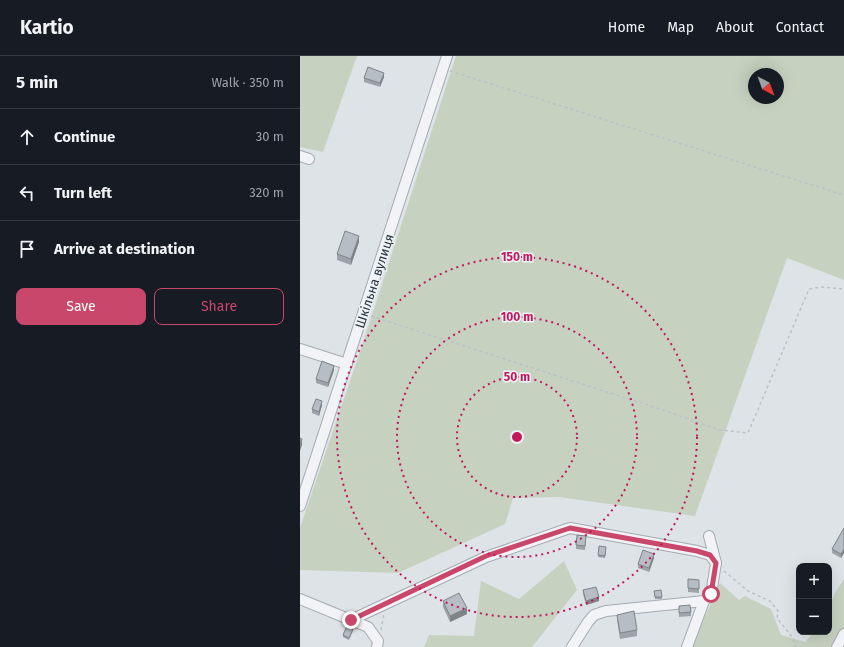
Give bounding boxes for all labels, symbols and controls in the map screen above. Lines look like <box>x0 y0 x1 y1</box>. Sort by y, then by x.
text: Kartio <box>20 16 74 39</box>
text: Home <box>608 19 645 36</box>
text: Map <box>667 19 694 36</box>
text: About <box>716 19 754 36</box>
text: Contact <box>776 19 824 36</box>
north arrow <box>748 68 784 104</box>
text: 5 min <box>16 72 58 93</box>
text: Walk · 350 m <box>211 75 284 90</box>
icon: ahead <box>16 126 38 148</box>
text: Continue <box>54 128 115 146</box>
text: 30 m <box>256 129 284 144</box>
icon: left <box>16 182 38 204</box>
text: Turn left <box>54 184 112 202</box>
text: 320 m <box>249 185 284 200</box>
street label: Шкільна вулиця <box>352 232 397 330</box>
icon: arrive <box>16 238 38 260</box>
text: Arrive at destination <box>54 240 195 258</box>
text: 150 m <box>501 250 533 264</box>
button: Save <box>16 288 146 325</box>
button: Share <box>154 288 284 325</box>
text: 100 m <box>501 310 533 324</box>
text: 50 m <box>504 370 530 384</box>
centre of rings <box>510 430 524 444</box>
map controls <box>796 563 832 635</box>
button: + <box>796 563 832 599</box>
route start <box>702 585 720 603</box>
button: − <box>796 599 832 635</box>
route end <box>342 611 360 629</box>

